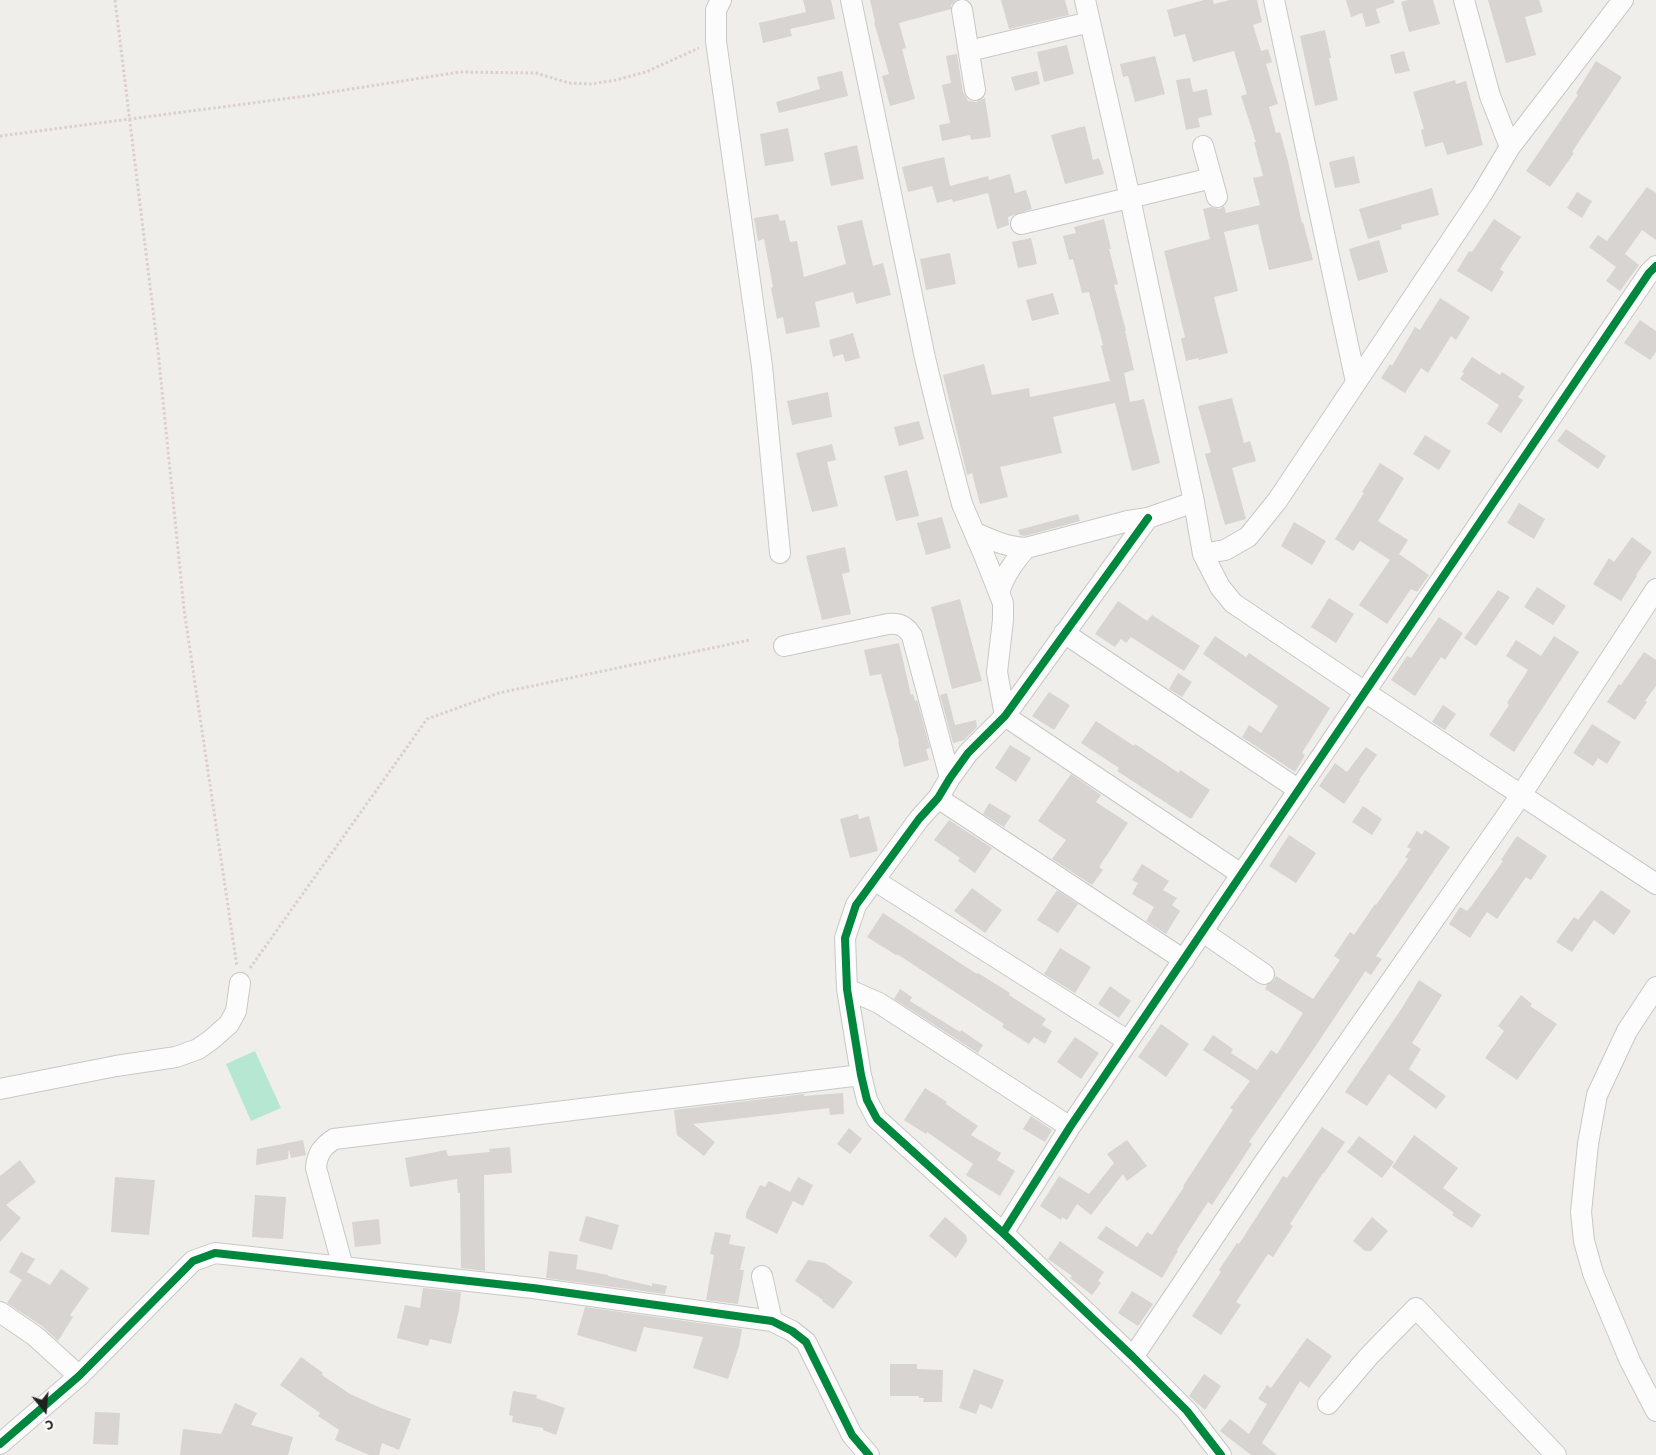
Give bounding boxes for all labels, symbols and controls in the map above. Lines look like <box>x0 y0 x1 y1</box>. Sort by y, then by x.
north arrow <box>20 1385 70 1435</box>
text: С <box>43 1414 56 1435</box>

